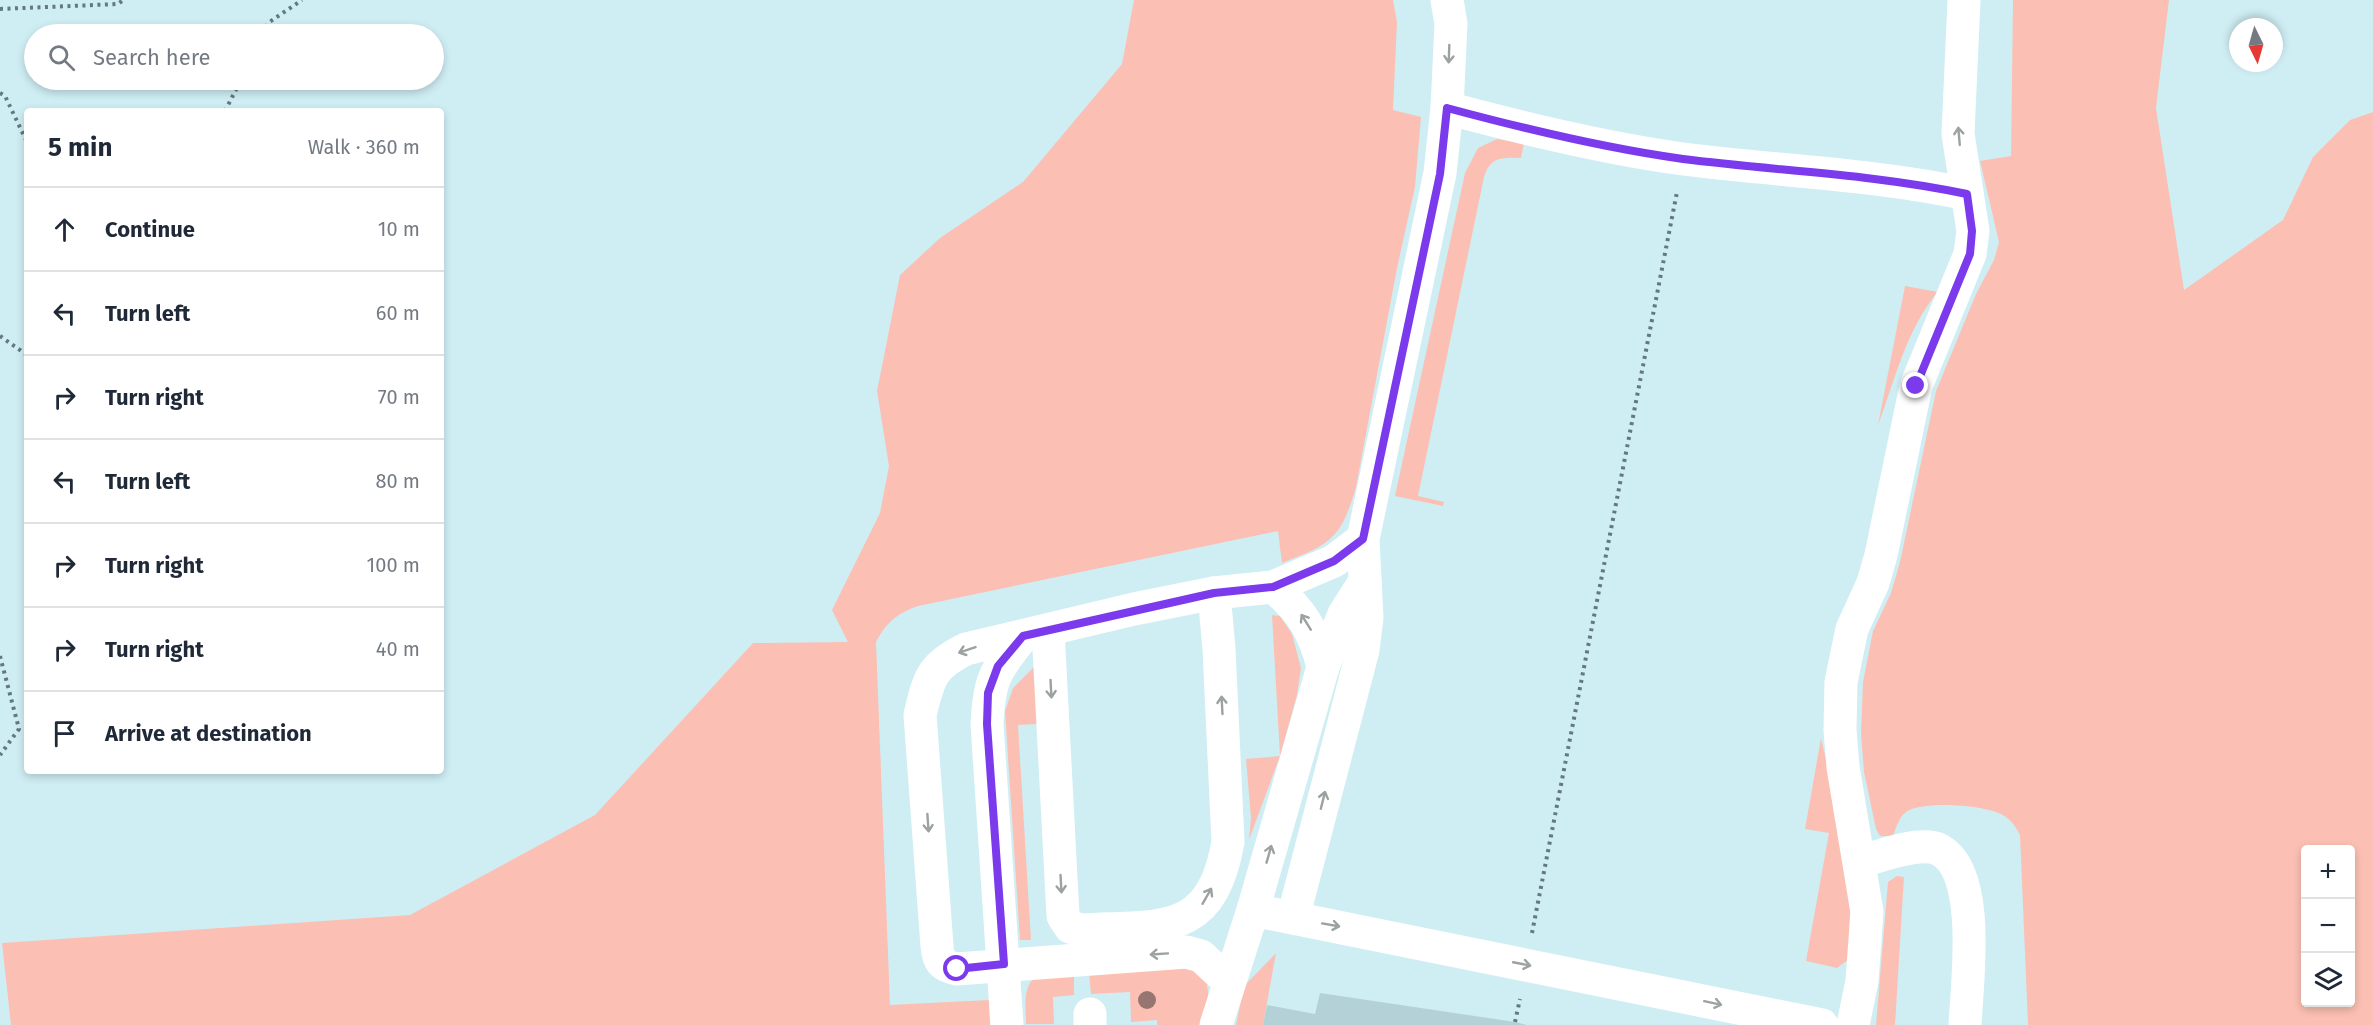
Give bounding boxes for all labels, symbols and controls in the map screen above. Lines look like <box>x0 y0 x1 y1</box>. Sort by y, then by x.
north arrow <box>2229 18 2283 72</box>
search box <box>24 24 444 90</box>
icon: search <box>45 41 78 74</box>
text: Search here <box>93 44 211 71</box>
one-way arrow <box>1444 44 1455 63</box>
one-way arrow <box>1953 126 1964 146</box>
text: 5 min <box>48 132 112 163</box>
text: Walk · 360 m <box>308 135 420 159</box>
icon: ahead <box>48 213 81 246</box>
text: Continue <box>105 216 195 243</box>
text: 10 m <box>378 217 420 241</box>
icon: left <box>48 297 81 330</box>
text: Turn left <box>105 300 190 327</box>
text: 60 m <box>376 301 420 325</box>
route end <box>1902 372 1928 398</box>
icon: right <box>48 381 81 414</box>
text: Turn right <box>105 384 204 411</box>
text: 70 m <box>378 385 420 409</box>
icon: left <box>48 465 81 498</box>
text: Turn left <box>105 468 190 495</box>
text: 80 m <box>375 469 420 493</box>
icon: right <box>48 549 81 582</box>
text: Turn right <box>105 552 204 579</box>
text: 100 m <box>367 553 420 577</box>
one-way arrow <box>1300 614 1312 631</box>
icon: right <box>48 633 81 666</box>
text: Turn right <box>105 636 204 663</box>
text: 40 m <box>376 637 420 661</box>
one-way arrow <box>958 645 977 656</box>
one-way arrow <box>1046 678 1057 698</box>
one-way arrow <box>1216 696 1227 716</box>
icon: arrive <box>48 717 81 750</box>
text: Arrive at destination <box>105 720 312 747</box>
one-way arrow <box>1318 791 1330 810</box>
one-way arrow <box>923 813 934 833</box>
one-way arrow <box>1264 845 1275 864</box>
map controls <box>2301 845 2355 1007</box>
button: + <box>2301 845 2355 899</box>
one-way arrow <box>1056 873 1067 893</box>
one-way arrow <box>1202 888 1214 905</box>
button: − <box>2301 899 2355 953</box>
one-way arrow <box>1320 920 1340 931</box>
one-way arrow <box>1149 949 1169 960</box>
button: layers <box>2301 953 2355 1007</box>
route start <box>943 955 969 981</box>
one-way arrow <box>1511 959 1531 970</box>
one-way arrow <box>1702 998 1722 1009</box>

